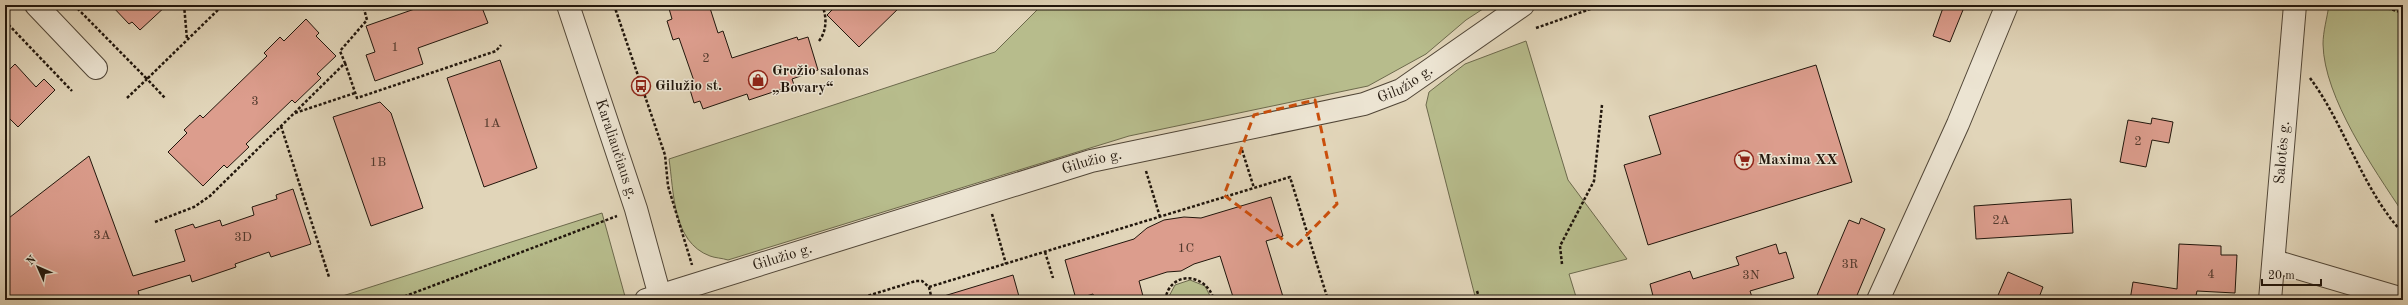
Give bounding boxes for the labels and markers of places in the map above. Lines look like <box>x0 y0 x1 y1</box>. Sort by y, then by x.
place label: Grožio salonas „Bovary“ <box>772 64 869 96</box>
shop icon: Grožio salonas „Bovary“ <box>747 69 769 91</box>
bus stop icon: Gilužio st. <box>630 75 652 97</box>
place label: Gilužio st. <box>655 79 722 94</box>
supermarket icon: Maxima XX <box>1733 149 1755 171</box>
place label: Maxima XX <box>1758 153 1838 168</box>

